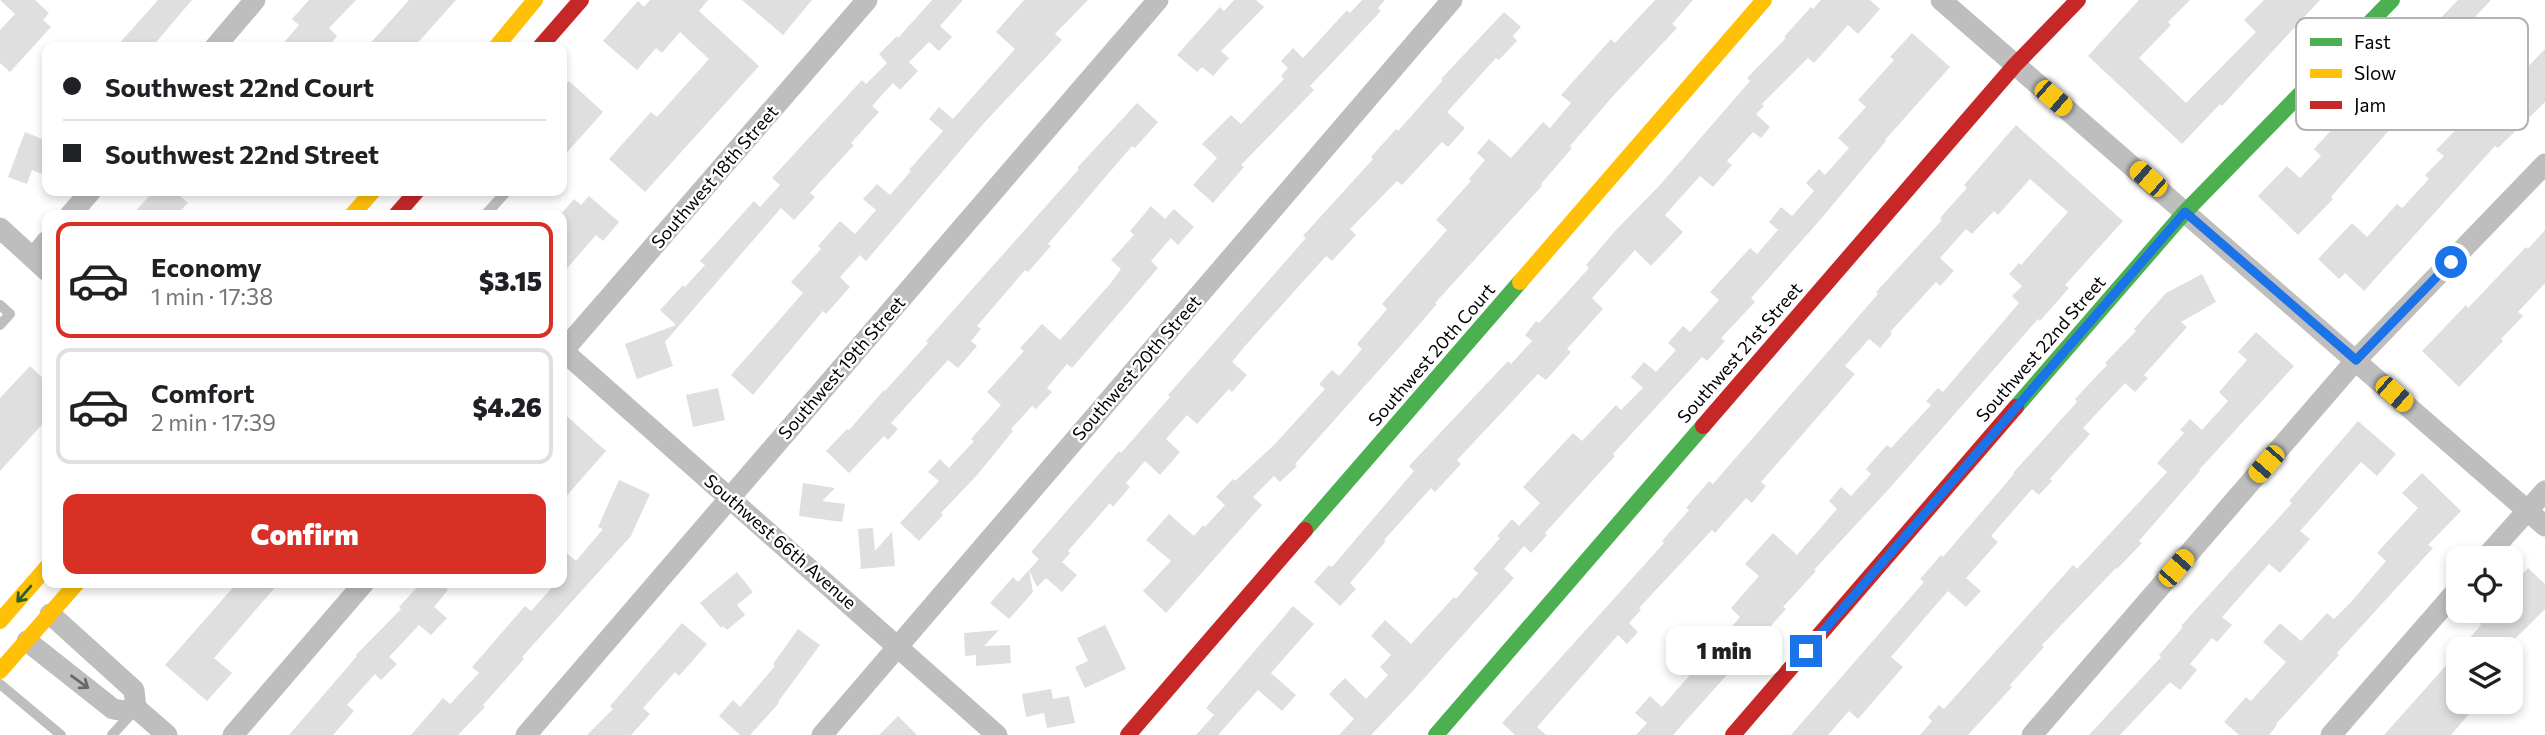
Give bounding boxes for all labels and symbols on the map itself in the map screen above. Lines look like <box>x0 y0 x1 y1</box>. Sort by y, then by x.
legend <box>2296 18 2528 130</box>
text: Fast <box>2354 30 2391 53</box>
text: Slow <box>2354 61 2396 84</box>
car <box>2031 76 2076 120</box>
text: Jam <box>2354 93 2386 116</box>
street label: Southwest 18th Street <box>646 100 782 252</box>
car <box>2126 157 2171 201</box>
route start <box>2435 246 2467 278</box>
street label: Southwest 22nd Street <box>1971 271 2110 426</box>
street label: Southwest 20th Court <box>1363 278 1499 430</box>
street label: Southwest 21st Street <box>1672 278 1806 427</box>
street label: Southwest 20th Street <box>1067 290 1205 444</box>
street label: Southwest 19th Street <box>773 291 909 443</box>
car <box>2372 372 2417 416</box>
car <box>2245 441 2288 487</box>
street label: Southwest 66th Avenue <box>700 469 861 613</box>
car <box>2155 545 2198 591</box>
one-way arrow <box>16 585 32 603</box>
callout: 1 min <box>1666 626 1782 676</box>
route end <box>1790 635 1822 667</box>
one-way arrow <box>70 674 89 689</box>

